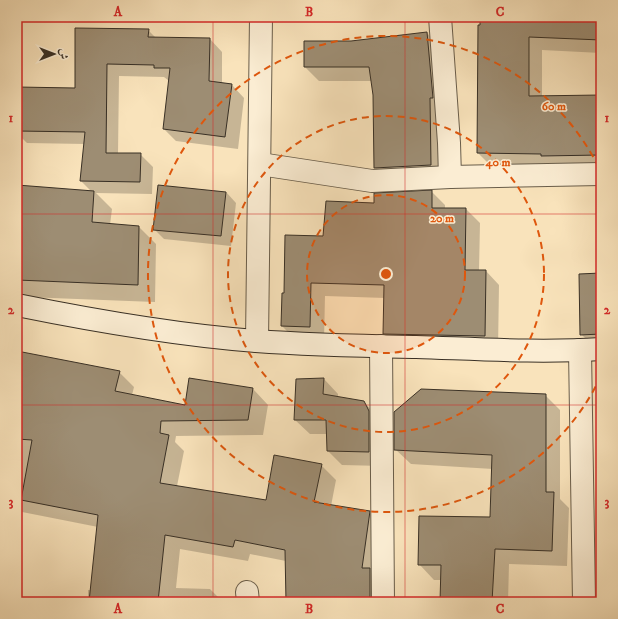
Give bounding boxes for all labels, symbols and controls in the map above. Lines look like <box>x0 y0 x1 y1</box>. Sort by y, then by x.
text: A <box>113 4 123 20</box>
text: B <box>305 4 313 20</box>
text: C <box>496 4 505 20</box>
north arrow <box>34 34 74 74</box>
text: ش <box>56 49 70 60</box>
text: 60 m <box>542 99 566 114</box>
text: 1 <box>9 110 14 126</box>
text: 1 <box>605 110 610 126</box>
text: 40 m <box>485 155 510 170</box>
text: 20 m <box>430 211 454 226</box>
centre of rings <box>379 267 393 281</box>
text: 2 <box>8 302 15 318</box>
text: 2 <box>604 302 611 318</box>
text: 3 <box>9 494 14 510</box>
text: 3 <box>605 494 610 510</box>
text: A <box>113 601 123 617</box>
text: B <box>305 601 313 617</box>
text: C <box>496 601 505 617</box>

